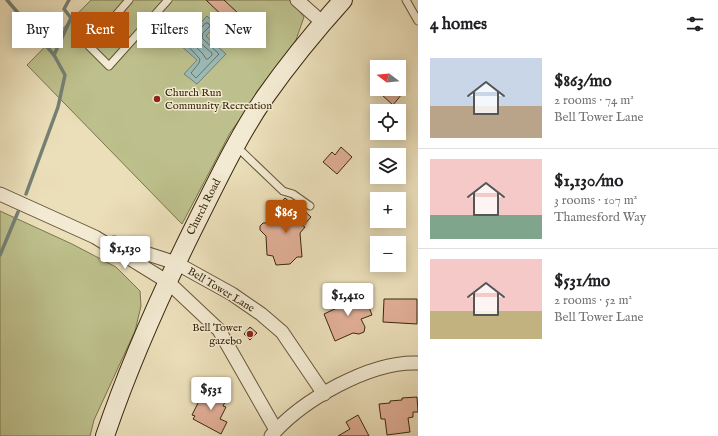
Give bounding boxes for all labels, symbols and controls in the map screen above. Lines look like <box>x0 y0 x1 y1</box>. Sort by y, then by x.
chip: Buy <box>12 12 63 48</box>
chip: Rent <box>71 12 129 48</box>
chip: Filters <box>137 12 202 48</box>
chip: New <box>210 12 266 48</box>
icon: filters <box>684 13 706 35</box>
text: 4 homes <box>430 14 487 35</box>
north arrow <box>370 60 406 96</box>
map controls <box>370 60 406 272</box>
text: $863/mo <box>554 71 612 92</box>
icon: home <box>462 74 510 122</box>
place label: Church Run Community Recreation <box>165 86 272 113</box>
text: 2 rooms · 74 m² <box>554 92 634 109</box>
marker: Church Run Community Recreation <box>152 94 162 104</box>
button: locate <box>370 104 406 140</box>
text: Bell Tower Lane <box>554 109 644 126</box>
button: layers <box>370 148 406 184</box>
text: $1,130/mo <box>554 171 623 192</box>
icon: home <box>462 175 510 223</box>
street label: Church Road <box>184 176 224 237</box>
button: + <box>370 192 406 228</box>
text: 3 rooms · 107 m² <box>554 192 637 209</box>
pin: $863 <box>262 200 310 234</box>
text: $863 <box>275 204 297 221</box>
text: Thamesford Way <box>554 209 646 226</box>
pin: $1,130 <box>92 236 158 270</box>
button: − <box>370 236 406 272</box>
text: $1,130 <box>109 240 141 257</box>
street label: Bell Tower Lane <box>185 264 257 316</box>
text: $531/mo <box>554 271 610 292</box>
icon: home <box>462 275 510 323</box>
pin: $1,410 <box>315 283 381 317</box>
text: $1,410 <box>331 287 365 304</box>
text: 2 rooms · 52 m² <box>554 292 632 309</box>
text: Bell Tower Lane <box>554 309 644 326</box>
place label: Bell Tower gazebo <box>192 321 242 348</box>
marker: Bell Tower gazebo <box>245 329 255 339</box>
pin: $531 <box>187 377 235 411</box>
text: $531 <box>200 381 222 398</box>

